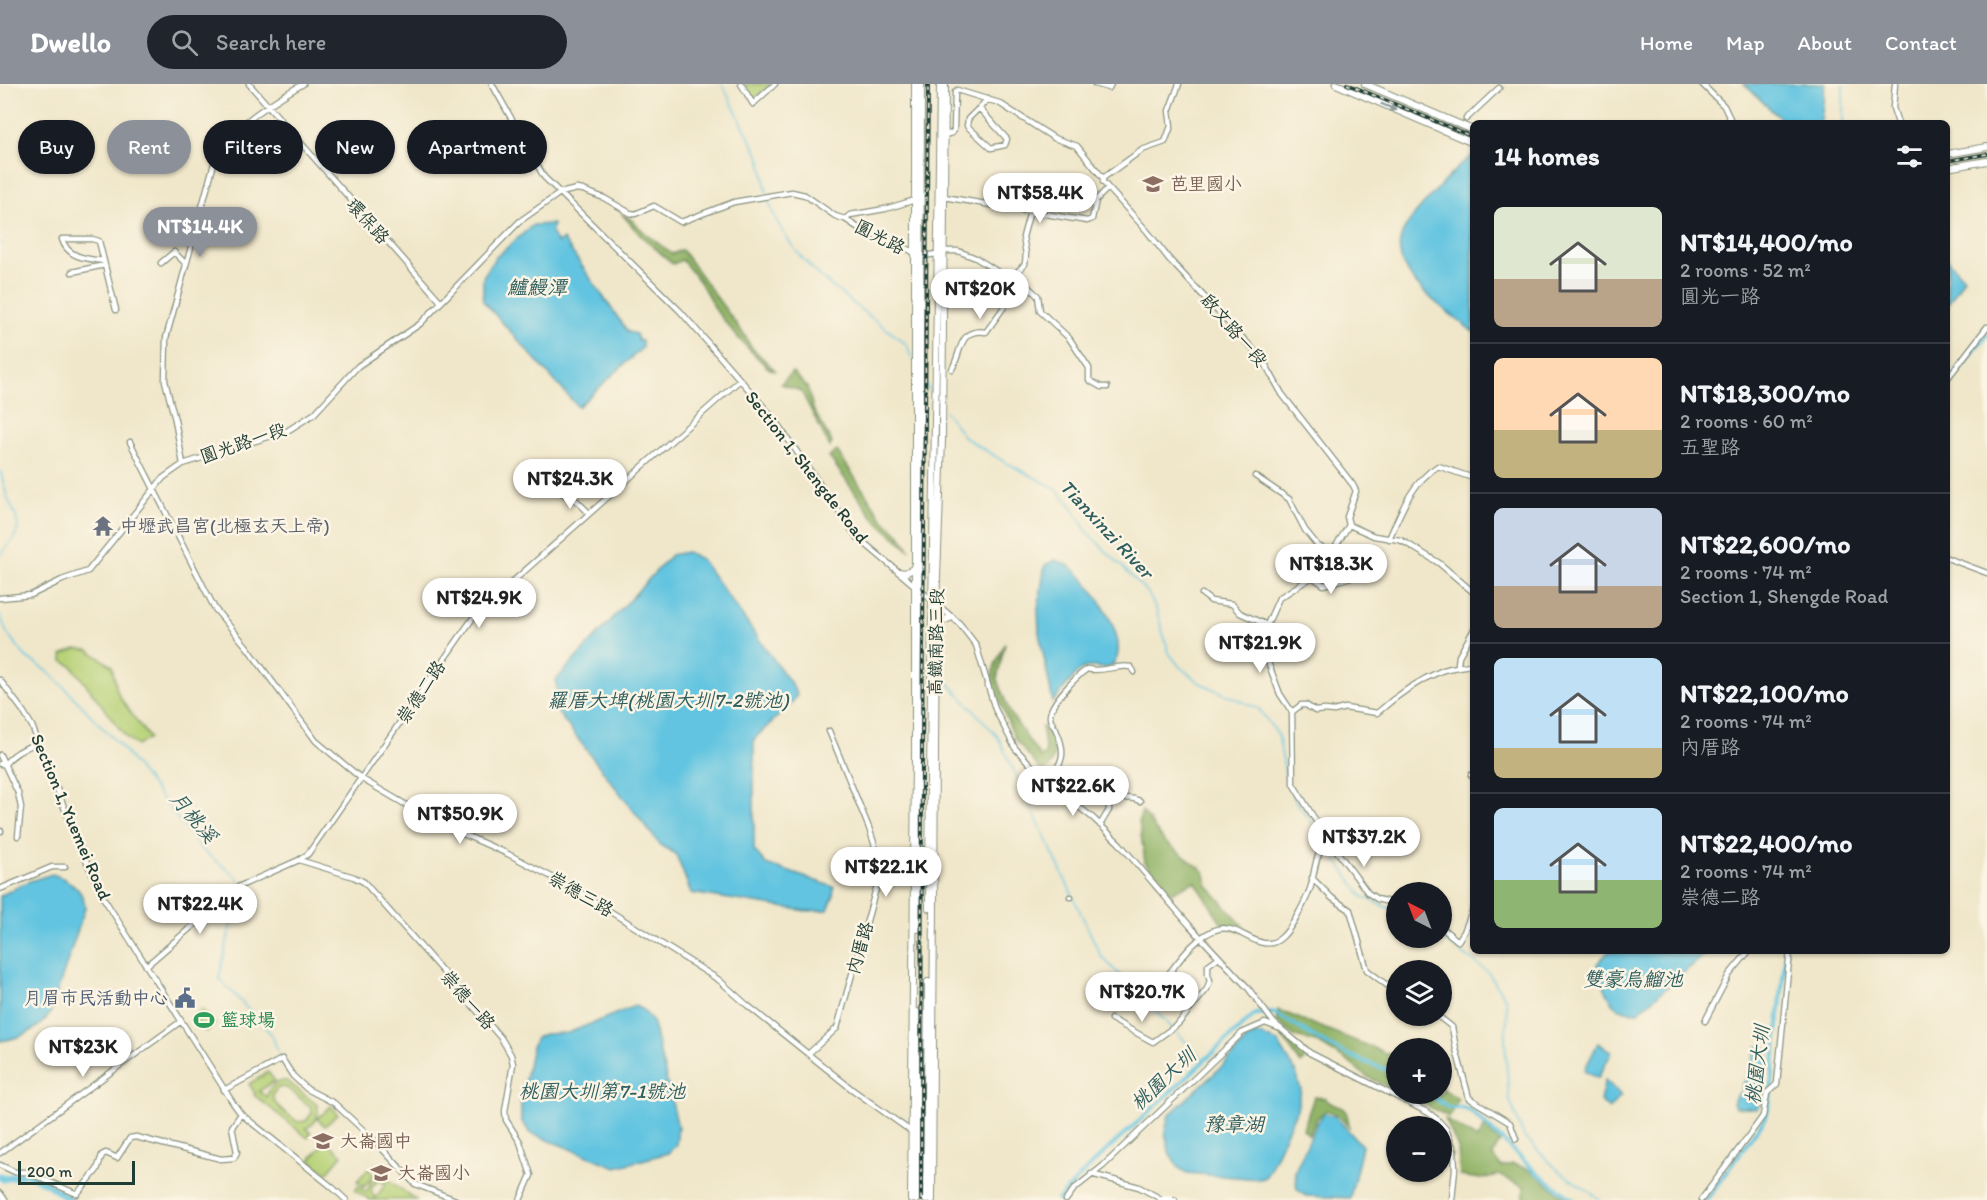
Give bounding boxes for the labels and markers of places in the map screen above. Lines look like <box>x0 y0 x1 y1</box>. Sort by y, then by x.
school or university icon: 芭里國小 <box>1141 172 1165 196</box>
pin: NT$58.4K <box>978 173 1102 224</box>
place label: 芭里國小 <box>1170 173 1242 195</box>
pin: NT$14.4K <box>138 207 262 258</box>
pin: NT$20K <box>931 269 1029 320</box>
pin: NT$24.3K <box>508 459 632 510</box>
temple icon: 中壢武昌宮(北極玄天上帝) <box>91 514 115 538</box>
place label: 中壢武昌宮(北極玄天上帝) <box>120 515 330 537</box>
pin: NT$18.3K <box>1269 544 1393 595</box>
pin: NT$24.9K <box>417 578 541 629</box>
pin: NT$21.9K <box>1198 623 1322 674</box>
pin: NT$22.6K <box>1011 766 1135 817</box>
pin: NT$50.9K <box>398 794 522 845</box>
pin: NT$37.2K <box>1302 817 1426 868</box>
pin: NT$22.1K <box>824 847 948 898</box>
pin: NT$22.4K <box>138 884 262 935</box>
pin: NT$20.7K <box>1080 972 1204 1023</box>
public building icon: 月眉市民活動中心 <box>173 986 197 1010</box>
place label: 月眉市民活動中心 <box>24 987 168 1009</box>
sports icon: 籃球場 <box>192 1008 216 1032</box>
place label: 籃球場 <box>221 1009 275 1031</box>
pin: NT$23K <box>34 1027 132 1078</box>
school or university icon: 大崙國中 <box>311 1129 335 1153</box>
place label: 大崙國中 <box>340 1130 412 1152</box>
school or university icon: 大崙國小 <box>369 1161 393 1185</box>
place label: 大崙國小 <box>398 1162 470 1184</box>

